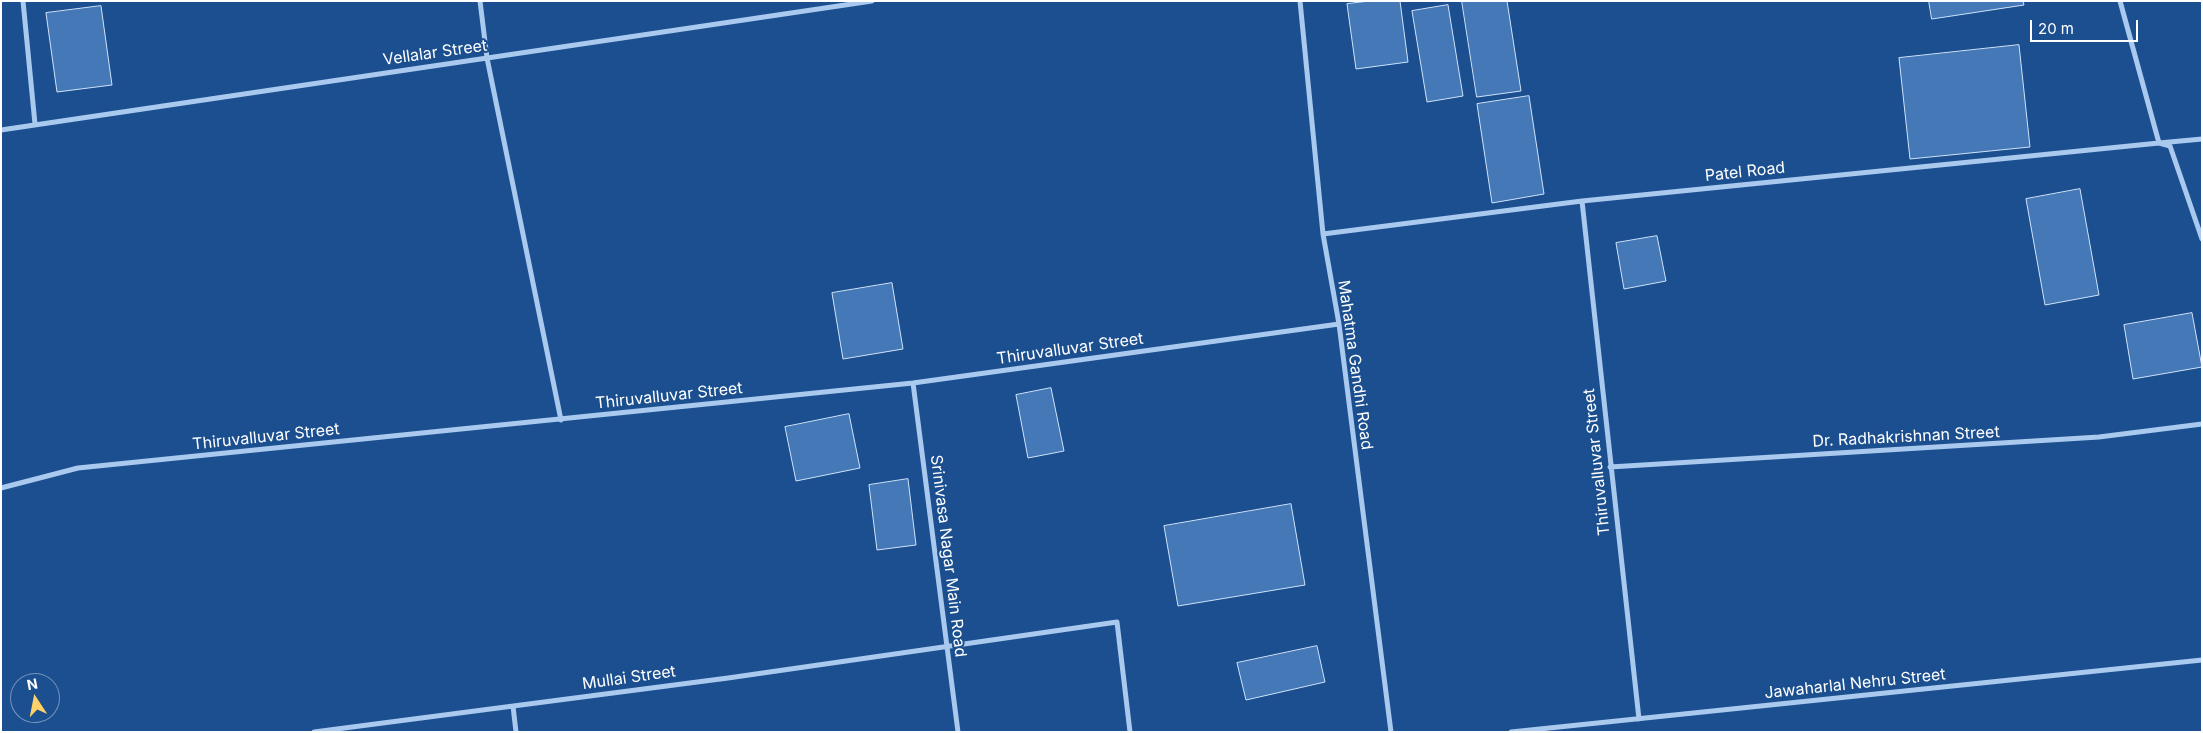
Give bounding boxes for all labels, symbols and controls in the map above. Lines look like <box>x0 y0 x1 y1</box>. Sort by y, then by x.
scale bar <box>2033 10 2140 42</box>
text: 20 m <box>2038 19 2074 38</box>
street label: Vellalar Street <box>382 36 488 70</box>
street label: Patel Road <box>1704 158 1786 186</box>
street label: Mahatma Gandhi Road <box>1334 279 1376 451</box>
street label: Thiruvalluvar Street <box>995 329 1145 369</box>
street label: Thiruvalluvar Street <box>594 379 744 413</box>
street label: Thiruvalluvar Street <box>1580 387 1614 537</box>
street label: Thiruvalluvar Street <box>191 420 341 454</box>
street label: Dr. Radhakrishnan Street <box>1812 423 2000 451</box>
street label: Srinivasa Nagar Main Road <box>926 454 970 658</box>
street label: Mullai Street <box>581 662 677 694</box>
street label: Jawaharlal Nehru Street <box>1763 665 1947 703</box>
north arrow <box>10 673 60 723</box>
text: N <box>25 674 39 693</box>

